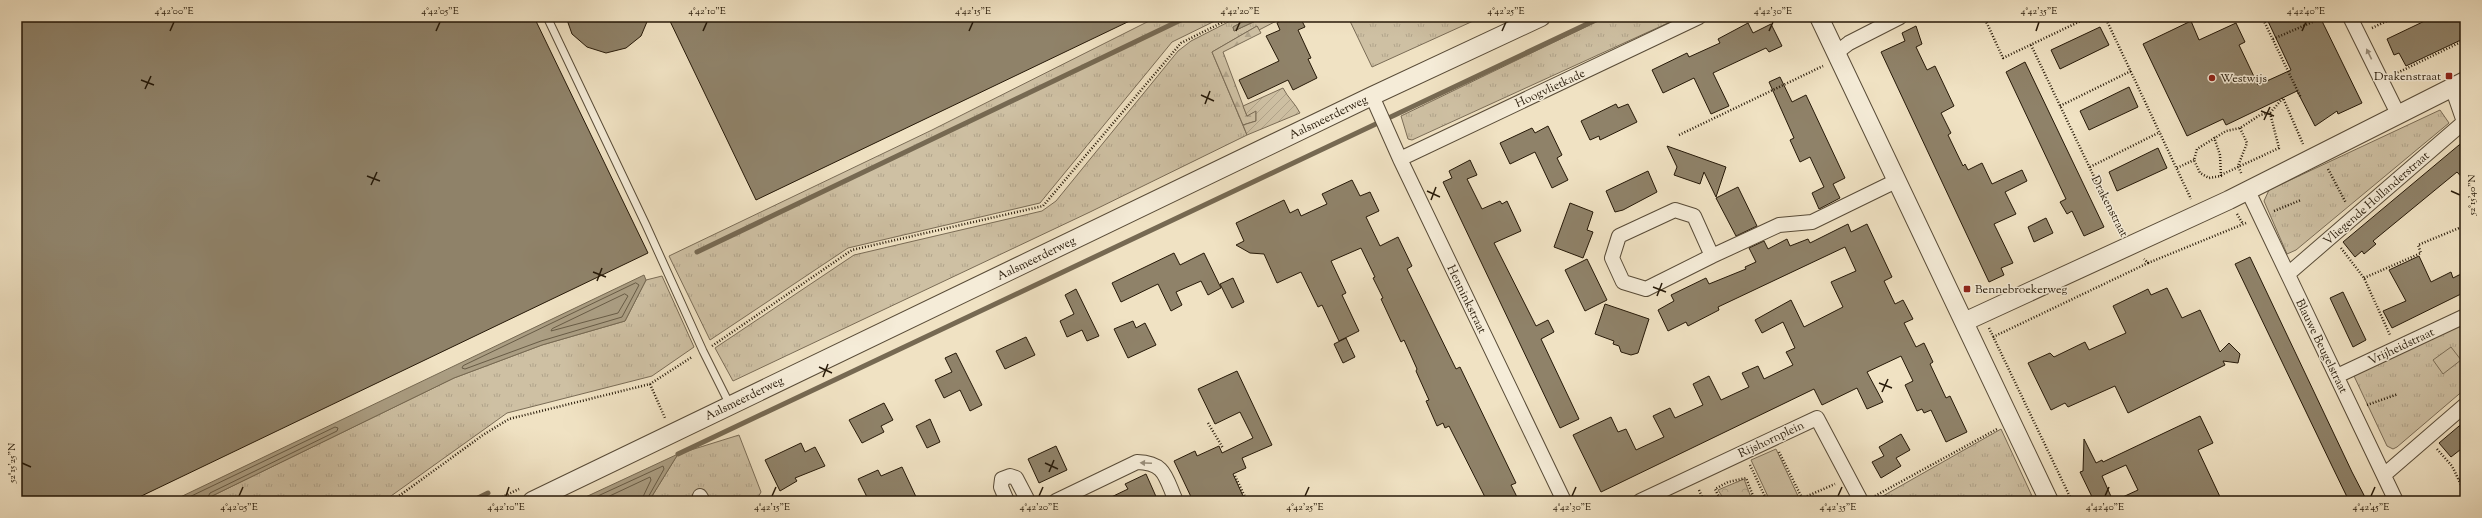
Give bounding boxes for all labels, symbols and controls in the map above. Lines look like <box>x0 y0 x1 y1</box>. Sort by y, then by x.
text: 4°42'00"E <box>154 4 194 19</box>
text: 4°42'05"E <box>421 4 459 19</box>
text: 4°42'10"E <box>688 4 726 19</box>
text: 4°42'15"E <box>955 4 991 19</box>
text: 4°42'20"E <box>1221 4 1259 19</box>
text: 4°42'25"E <box>1487 4 1525 19</box>
text: 4°42'30"E <box>1754 4 1792 19</box>
text: 4°42'35"E <box>2021 4 2057 19</box>
text: 4°42'40"E <box>2287 4 2325 19</box>
one-way arrow <box>2366 49 2372 60</box>
street label: Hoogvlietkade <box>1513 65 1589 113</box>
place label: Drakenstraat <box>2374 68 2441 86</box>
place label: Westwijs <box>2220 70 2267 88</box>
marker: Drakenstraat <box>2444 71 2454 81</box>
marker: Westwijs <box>2207 73 2217 83</box>
street label: Aalsmeerderweg <box>1286 91 1371 145</box>
street label: Vliegende Hollanderstraat <box>2320 148 2434 250</box>
street label: Drakenstraat <box>2086 173 2132 240</box>
text: 52°15'40"N <box>2465 174 2480 217</box>
street label: Aalsmeerderweg <box>994 232 1079 286</box>
street label: Henninkstraat <box>1442 262 1491 337</box>
place label: Bennebroekerweg <box>1975 281 2067 299</box>
marker: Bennebroekerweg <box>1962 284 1972 294</box>
street label: Blauwe Beugelstraat <box>2290 296 2352 397</box>
street label: Vrijheidstraat <box>2365 324 2437 370</box>
street label: Aalsmeerderweg <box>702 372 787 426</box>
street label: Rijshornplein <box>1735 417 1807 463</box>
text: 52°15'25"N <box>5 443 20 484</box>
one-way arrow <box>1140 459 1152 466</box>
text: 4°42'05"E <box>220 500 258 515</box>
text: 4°42'10"E <box>487 500 525 515</box>
text: 4°42'15"E <box>754 500 790 515</box>
text: 4°42'20"E <box>1020 500 1058 515</box>
text: 4°42'25"E <box>1286 500 1324 515</box>
text: 4°42'30"E <box>1553 500 1591 515</box>
text: 4°42'35"E <box>1820 500 1856 515</box>
text: 4°42'40"E <box>2086 500 2124 515</box>
text: 4°42'45"E <box>2353 500 2389 515</box>

